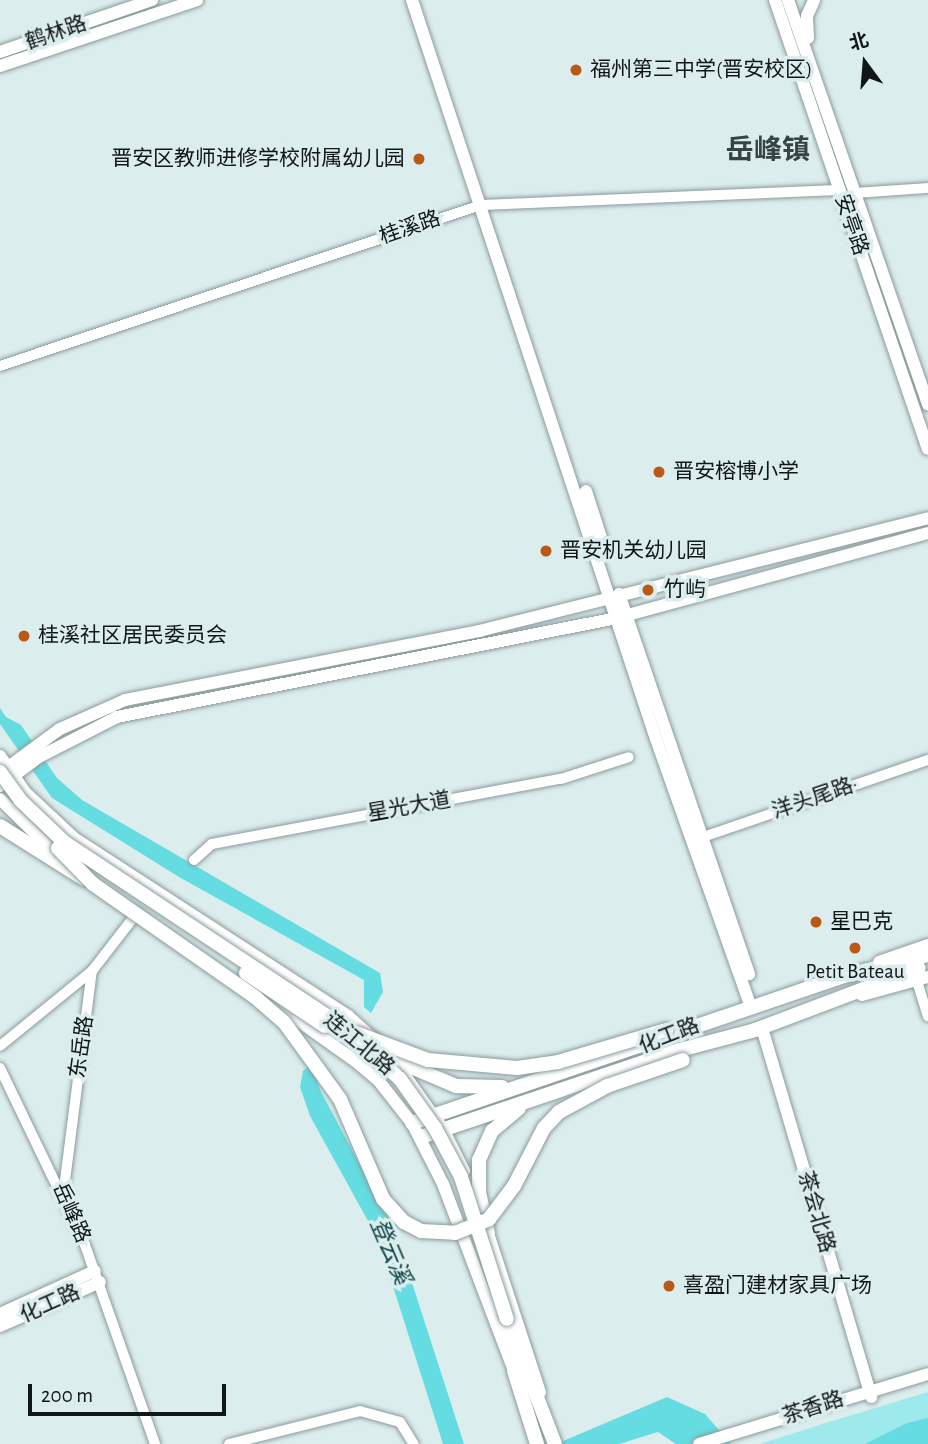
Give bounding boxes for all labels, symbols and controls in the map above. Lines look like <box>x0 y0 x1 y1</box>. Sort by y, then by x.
street label: 鹤林路 <box>22 11 90 55</box>
north arrow <box>830 28 900 98</box>
text: 北 <box>847 31 871 54</box>
place label: 福州第三中学(晋安校区) <box>590 57 812 83</box>
marker: 福州第三中学(晋安校区) <box>568 62 584 78</box>
district label: 岳峰镇 <box>726 134 810 168</box>
place label: 晋安区教师进修学校附属幼儿园 <box>111 146 405 172</box>
marker: 晋安区教师进修学校附属幼儿园 <box>411 151 427 167</box>
street label: 安亭路 <box>829 191 873 259</box>
street label: 桂溪路 <box>376 206 444 250</box>
place label: 晋安榕博小学 <box>673 459 799 485</box>
marker: 晋安榕博小学 <box>651 464 667 480</box>
place label: 晋安机关幼儿园 <box>560 538 707 564</box>
marker: 晋安机关幼儿园 <box>538 543 554 559</box>
place label: 竹屿 <box>664 577 706 603</box>
marker: 竹屿 <box>638 580 658 600</box>
place label: 桂溪社区居民委员会 <box>38 623 227 649</box>
marker: 桂溪社区居民委员会 <box>16 628 32 644</box>
street label: 洋头尾路· <box>769 772 861 824</box>
street label: 星光大道 <box>365 787 453 827</box>
place label: 星巴克 <box>830 909 893 935</box>
marker: 星巴克 <box>808 914 824 930</box>
marker: Petit Bateau <box>847 940 863 956</box>
place label: Petit Bateau <box>805 959 905 985</box>
street label: 连江北路 <box>319 1007 399 1081</box>
street label: 化工路 <box>635 1013 703 1059</box>
street label: 东岳路 <box>65 1014 99 1080</box>
street label: 茶会北路 <box>792 1168 840 1256</box>
street label: 岳峰路 <box>47 1179 95 1247</box>
water label: 登云溪 <box>363 1215 415 1289</box>
place label: 喜盈门建材家具广场 <box>683 1273 872 1299</box>
marker: 喜盈门建材家具广场 <box>661 1278 677 1294</box>
street label: 化工路 <box>16 1280 84 1328</box>
scale bar <box>32 1370 229 1414</box>
text: 200 m <box>41 1385 93 1406</box>
street label: 茶香路 <box>779 1386 847 1430</box>

